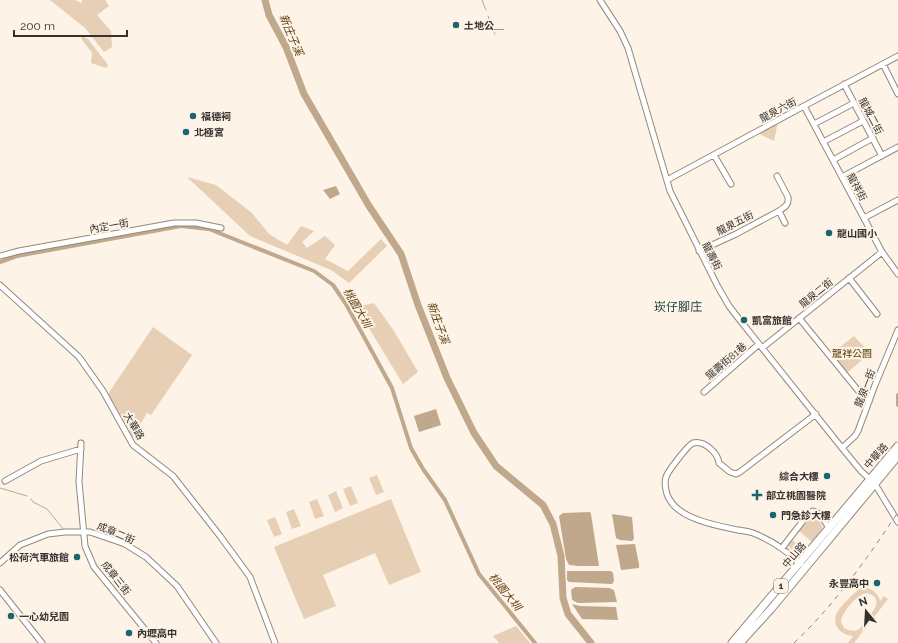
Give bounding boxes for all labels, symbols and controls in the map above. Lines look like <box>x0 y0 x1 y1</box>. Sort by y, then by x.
scale bar <box>14 12 127 38</box>
water label: 新庄子溪 <box>276 12 306 60</box>
text: 200 m <box>20 19 55 33</box>
marker: 土地公＿ <box>451 20 461 30</box>
place label: 土地公＿ <box>464 20 504 31</box>
street label: 龍泉六街 <box>758 96 798 124</box>
street label: 龍城二街 <box>857 96 885 136</box>
marker: 福德祠 <box>188 111 198 121</box>
place label: 福德祠 <box>201 111 231 122</box>
marker: 北極宮 <box>181 127 191 137</box>
place label: 北極宮 <box>194 127 224 138</box>
street label: 龍祥街 <box>845 171 869 203</box>
street label: 龍泉五街 <box>715 209 755 237</box>
street label: 內定一街 <box>88 217 130 235</box>
marker: 龍山國小 <box>824 228 834 238</box>
place label: 龍山國小 <box>837 228 878 239</box>
street label: 龍壽街 <box>700 240 724 272</box>
street label: 龍泉二街 <box>797 276 835 310</box>
water label: 桃園大圳 <box>340 286 375 332</box>
water label: 新庄子溪 <box>424 300 452 348</box>
district label: 崁仔腳庄 <box>654 300 702 314</box>
marker: 凱富旅館 <box>739 315 749 325</box>
place label: 凱富旅館 <box>752 315 792 326</box>
street label: 龍壽街81巷 <box>703 340 749 382</box>
park label: 龍祥公園 <box>832 348 872 359</box>
street label: 龍泉一街 <box>853 367 877 409</box>
street label: 大華路 <box>122 410 146 442</box>
street label: 中華路 <box>862 441 890 471</box>
place label: 綜合大樓 <box>779 471 819 482</box>
marker: 綜合大樓 <box>822 471 832 481</box>
marker: 部立桃園醫院 <box>751 489 763 501</box>
place label: 部立桃園醫院 <box>766 490 826 501</box>
marker: 門急診大樓 <box>768 510 778 520</box>
place label: 門急診大樓 <box>781 510 831 521</box>
street label: 成章二街 <box>95 520 137 546</box>
street label: 中山路 <box>780 540 808 570</box>
place label: 松荷汽車旅館 <box>9 552 69 563</box>
marker: 松荷汽車旅館 <box>72 552 82 562</box>
street label: 成章三街 <box>99 559 133 597</box>
water label: 桃園大圳 <box>486 571 525 615</box>
place label: 永豐高中 <box>829 578 869 589</box>
marker: 永豐高中 <box>872 578 882 588</box>
road number: 1 <box>774 579 788 593</box>
north arrow <box>846 591 886 631</box>
text: N <box>857 594 869 609</box>
marker: 一心幼兒園 <box>6 611 16 621</box>
place label: 一心幼兒園 <box>19 611 69 622</box>
marker: 內壢高中 <box>124 628 134 638</box>
place label: 內壢高中 <box>137 628 177 639</box>

